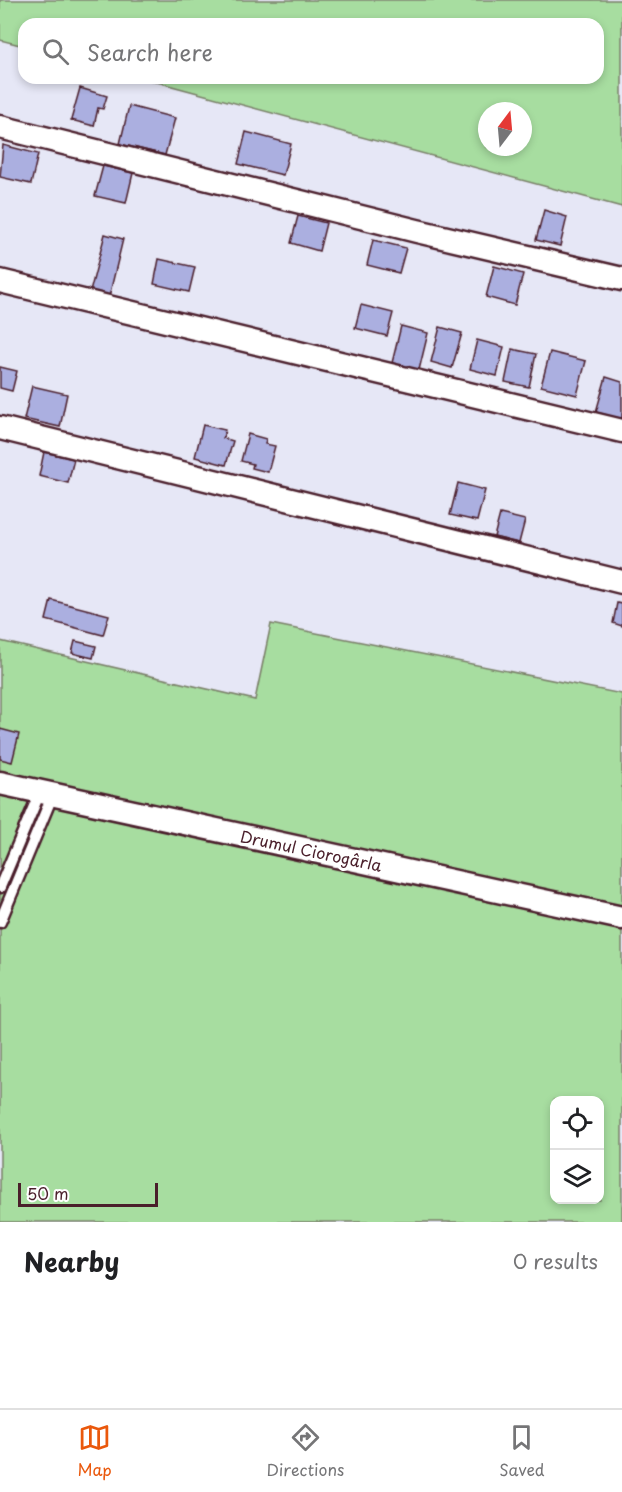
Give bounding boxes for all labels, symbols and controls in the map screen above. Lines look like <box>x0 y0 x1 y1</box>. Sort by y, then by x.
search box <box>18 18 604 84</box>
icon: search <box>39 35 72 68</box>
text: Search here <box>87 35 213 68</box>
north arrow <box>478 102 532 156</box>
street label: Drumul Ciorogârla <box>238 823 384 877</box>
map controls <box>550 1096 604 1204</box>
button: locate <box>550 1096 604 1150</box>
button: layers <box>550 1150 604 1204</box>
scale bar <box>18 1180 158 1208</box>
text: 50 m <box>27 1181 68 1205</box>
text: Nearby <box>24 1242 119 1281</box>
text: 0 results <box>513 1246 598 1276</box>
tab: Map <box>77 1421 112 1481</box>
tab: Directions <box>266 1421 344 1481</box>
tab: Saved <box>499 1421 545 1481</box>

